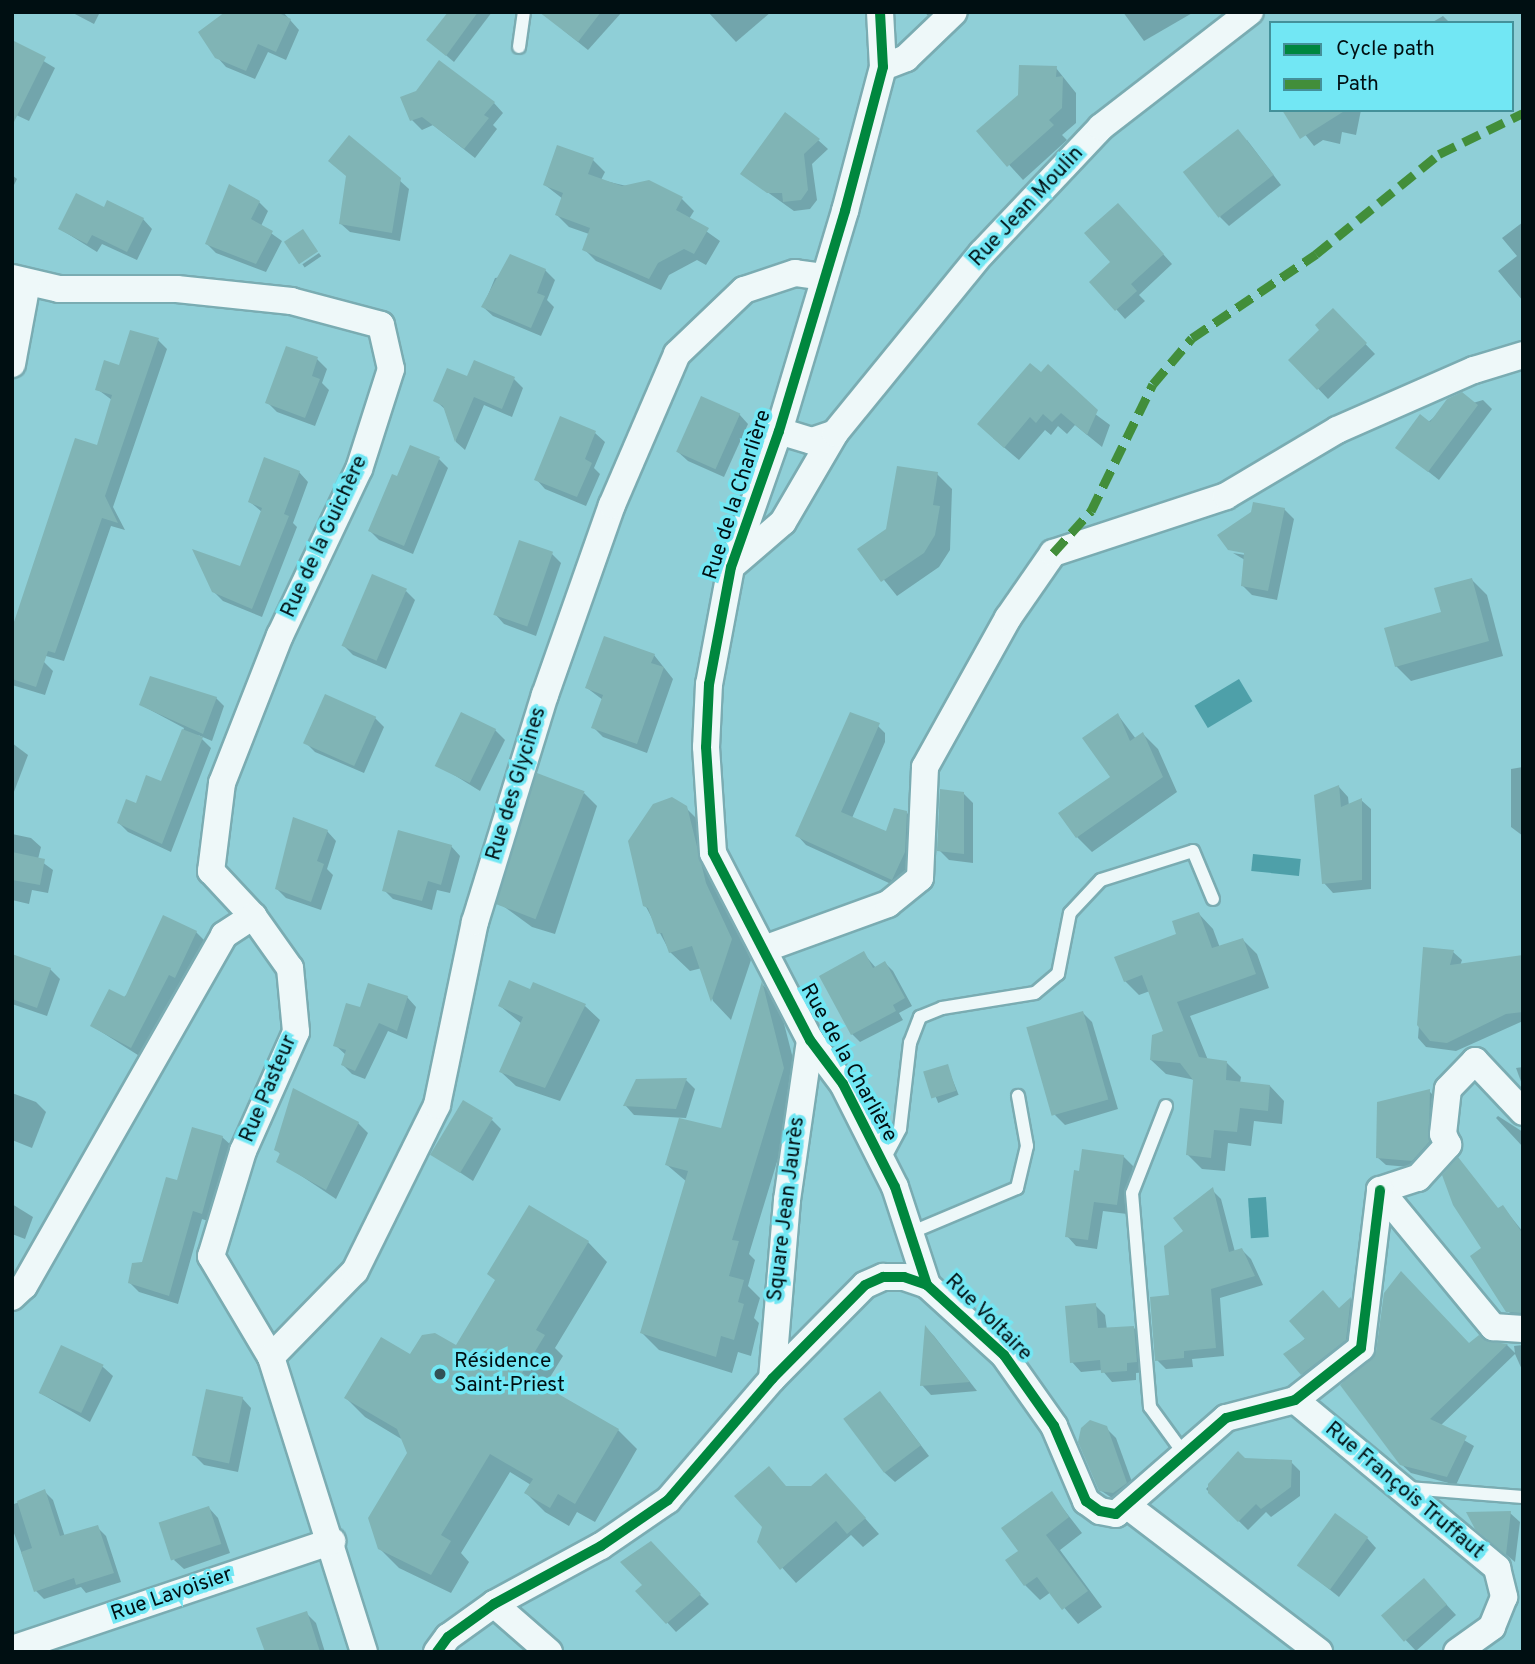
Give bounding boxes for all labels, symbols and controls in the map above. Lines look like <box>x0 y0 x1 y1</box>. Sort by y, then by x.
legend <box>1269 21 1514 112</box>
text: Cycle path <box>1336 36 1435 63</box>
text: Path <box>1336 71 1379 98</box>
street label: Rue Jean Moulin <box>965 142 1089 272</box>
street label: Rue de la Charlière <box>699 407 777 583</box>
street label: Rue de la Guichère <box>276 452 374 622</box>
street label: Rue des Glycines <box>482 704 552 864</box>
street label: Rue de la Charlière <box>794 979 902 1147</box>
street label: Rue Pasteur <box>235 1031 303 1147</box>
street label: Square Jean Jaurès <box>763 1115 811 1303</box>
street label: Rue Voltaire <box>939 1269 1037 1367</box>
place label: Résidence Saint-Priest <box>454 1349 565 1399</box>
marker: Résidence Saint-Priest <box>432 1366 448 1382</box>
street label: Rue François Truffaut <box>1319 1417 1489 1565</box>
street label: Rue Lavoisier <box>108 1562 236 1628</box>

